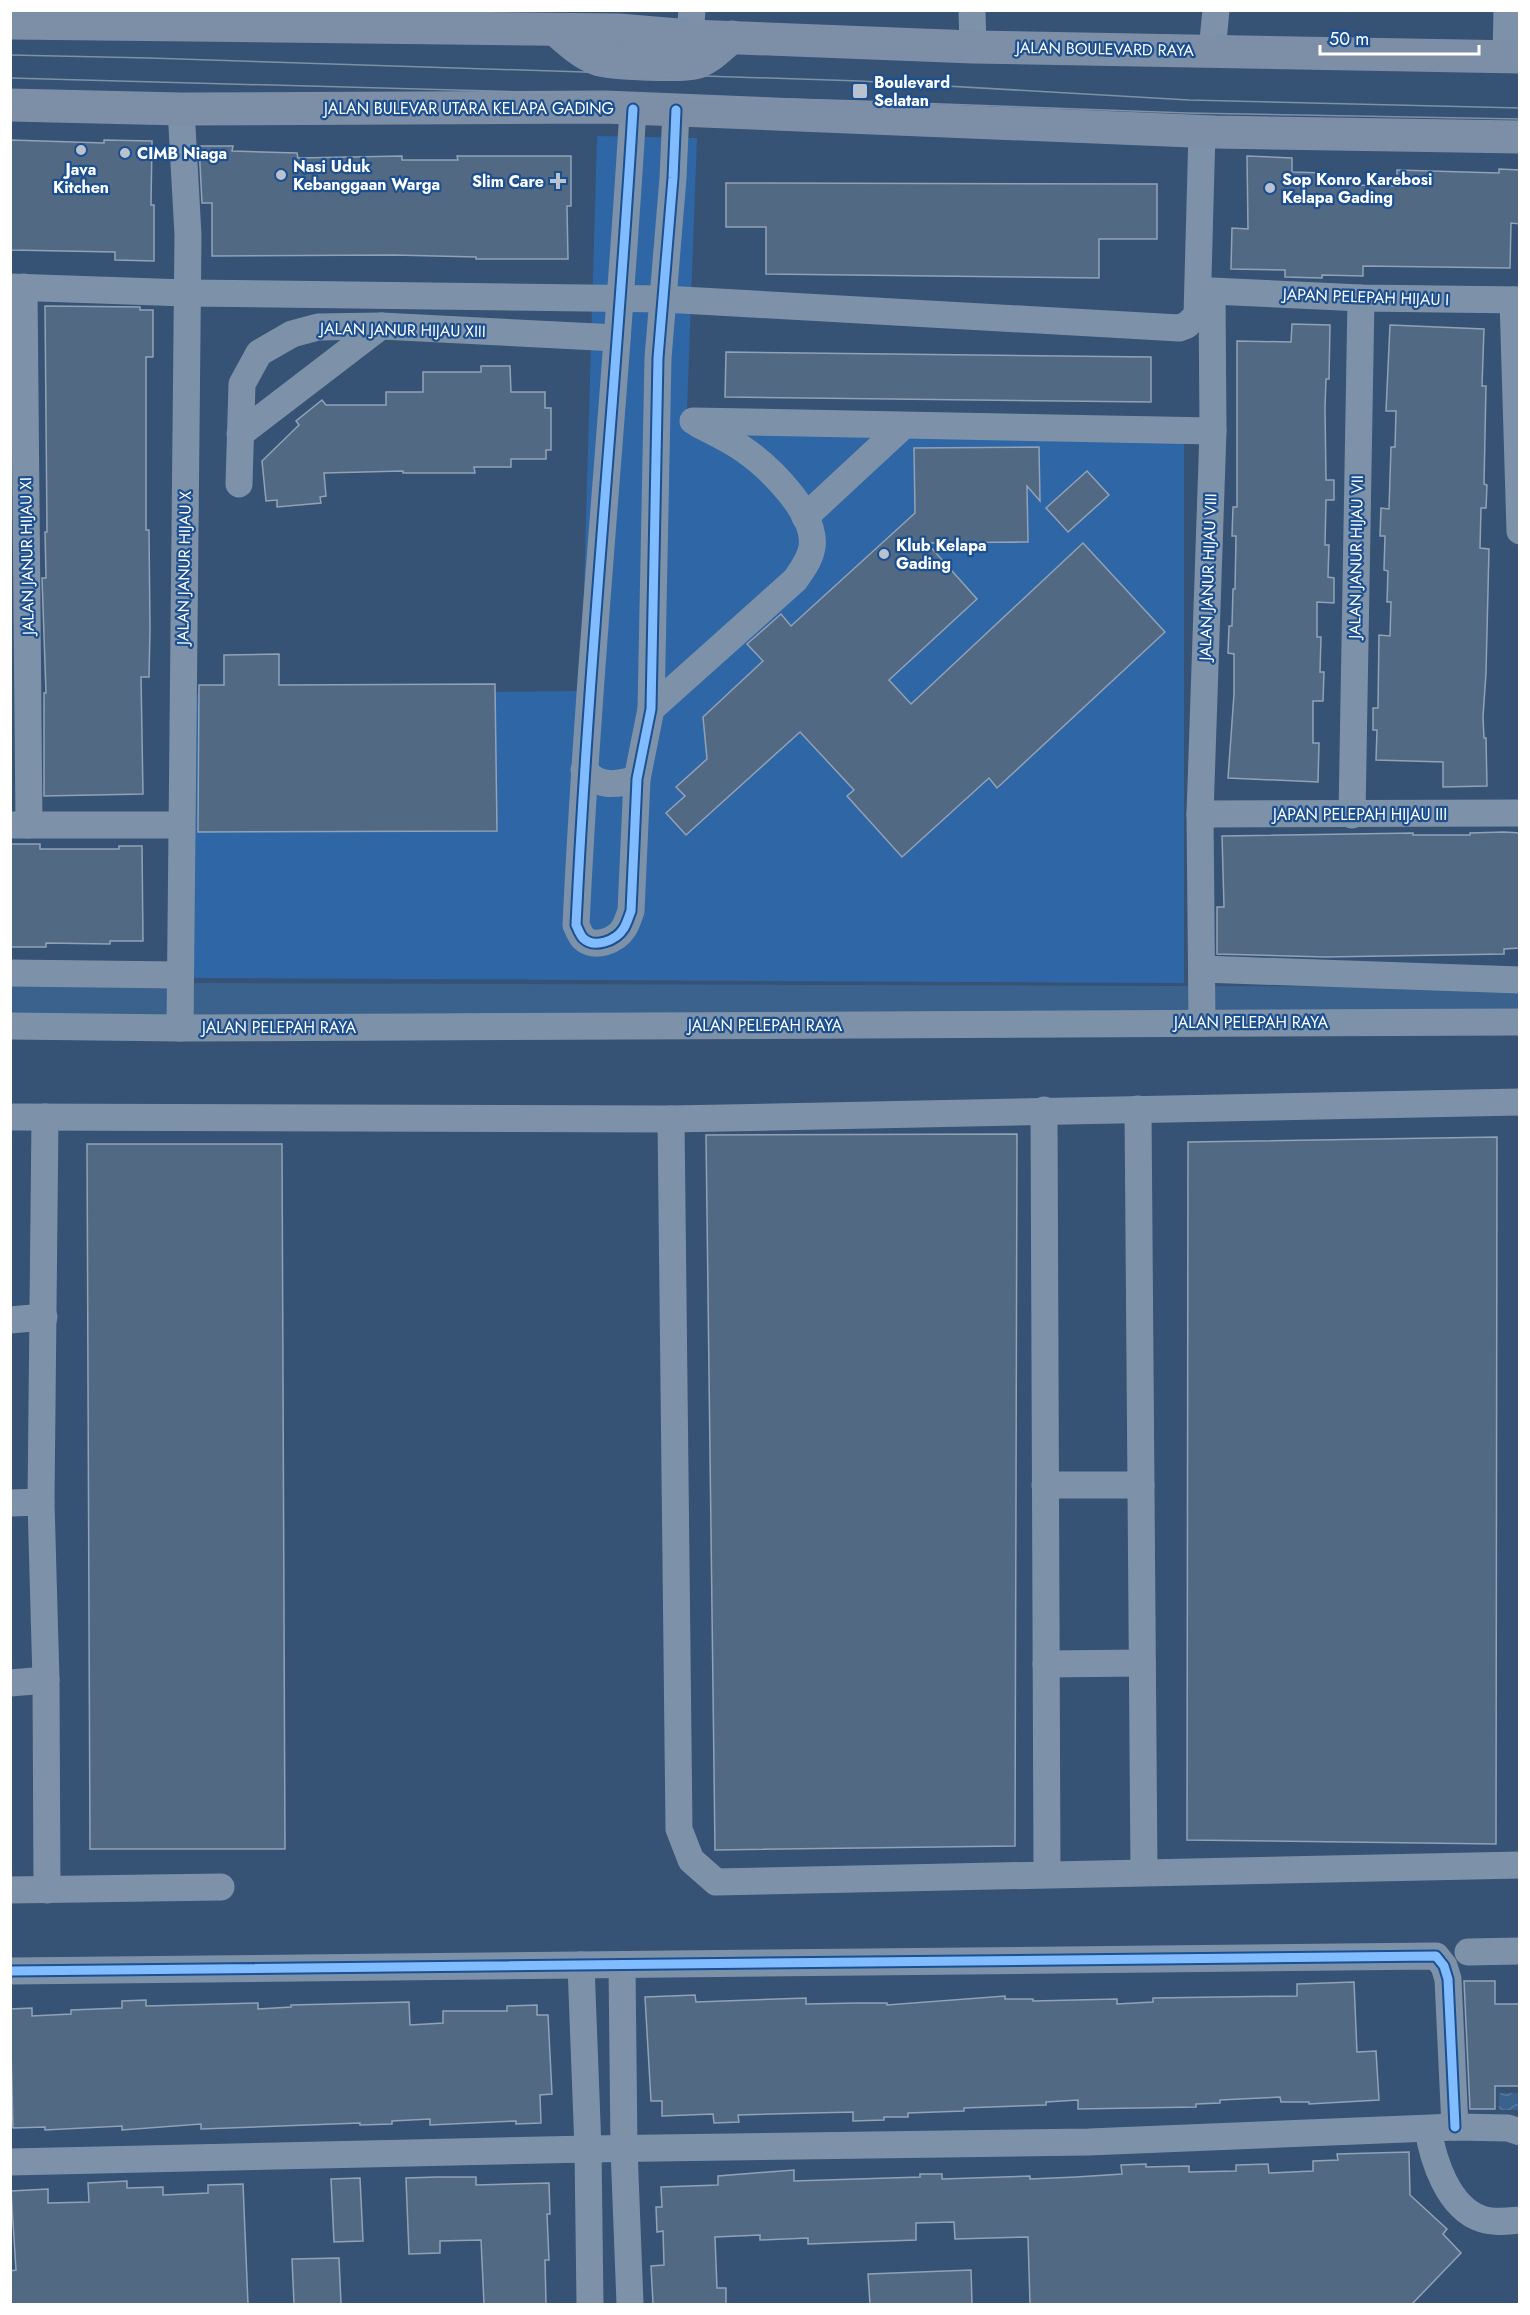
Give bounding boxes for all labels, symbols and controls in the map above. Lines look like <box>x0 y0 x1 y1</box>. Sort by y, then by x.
scale bar <box>1320 18 1479 56</box>
text: 50 m <box>1329 26 1369 52</box>
street label: JALAN BOULEVARD RAYA <box>1014 36 1195 62</box>
place label: Boulevard Selatan <box>874 71 950 112</box>
marker: Boulevard Selatan <box>851 82 869 100</box>
street label: JALAN BULEVAR UTARA KELAPA GADING <box>322 97 614 120</box>
place label: CIMB Niaga <box>137 142 227 165</box>
marker: Java Kitchen <box>74 143 88 157</box>
marker: CIMB Niaga <box>118 146 132 160</box>
place label: Nasi Uduk Kebanggaan Warga <box>293 155 440 196</box>
place label: Java Kitchen <box>53 158 109 199</box>
marker: Nasi Uduk Kebanggaan Warga <box>274 168 288 182</box>
place label: Sop Konro Karebosi Kelapa Gading <box>1282 168 1432 209</box>
place label: Slim Care <box>472 170 544 193</box>
marker: Slim Care <box>549 172 567 190</box>
marker: Sop Konro Karebosi Kelapa Gading <box>1263 181 1277 195</box>
street label: JAPAN PELEPAH HIJAU I <box>1280 283 1450 311</box>
street label: JALAN JANUR HIJAU XIII <box>318 317 486 343</box>
street label: JALAN JANUR HIJAU VII <box>1343 475 1369 641</box>
street label: JALAN JANUR HIJAU XI <box>14 477 40 637</box>
street label: JALAN JANUR HIJAU X <box>171 491 197 647</box>
street label: JALAN JANUR HIJAU VIII <box>1194 493 1222 663</box>
place label: Klub Kelapa Gading <box>896 534 987 575</box>
marker: Klub Kelapa Gading <box>877 547 891 561</box>
street label: JAPAN PELEPAH HIJAU III <box>1271 803 1447 826</box>
street label: JALAN PELEPAH RAYA <box>1172 1011 1329 1034</box>
street label: JALAN PELEPAH RAYA <box>686 1014 843 1037</box>
street label: JALAN PELEPAH RAYA <box>200 1016 357 1039</box>

